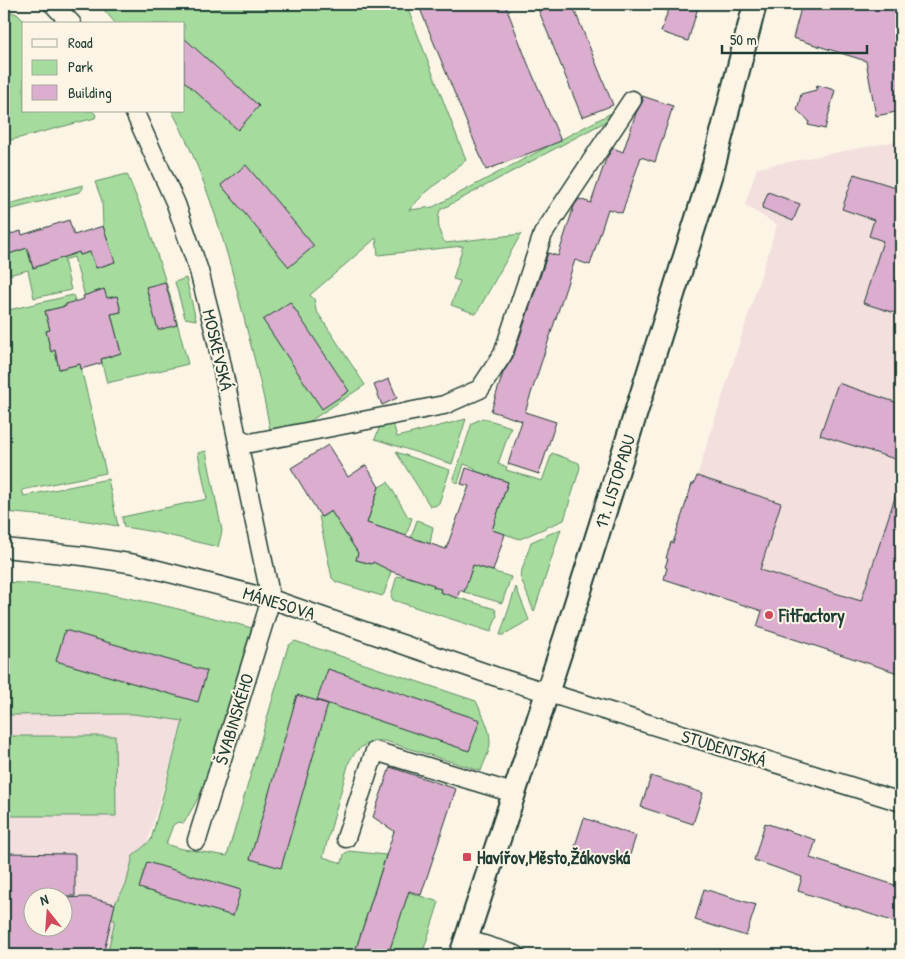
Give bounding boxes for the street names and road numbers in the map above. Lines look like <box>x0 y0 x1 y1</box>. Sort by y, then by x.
street label: MOSKEVSKÁ <box>196 307 240 393</box>
street label: 17. LISTOPADU <box>588 431 641 531</box>
street label: MÁNESOVA <box>240 580 318 626</box>
street label: ŠVABINSKÉHO <box>208 670 260 768</box>
street label: STUDENTSKÁ <box>678 723 770 773</box>

